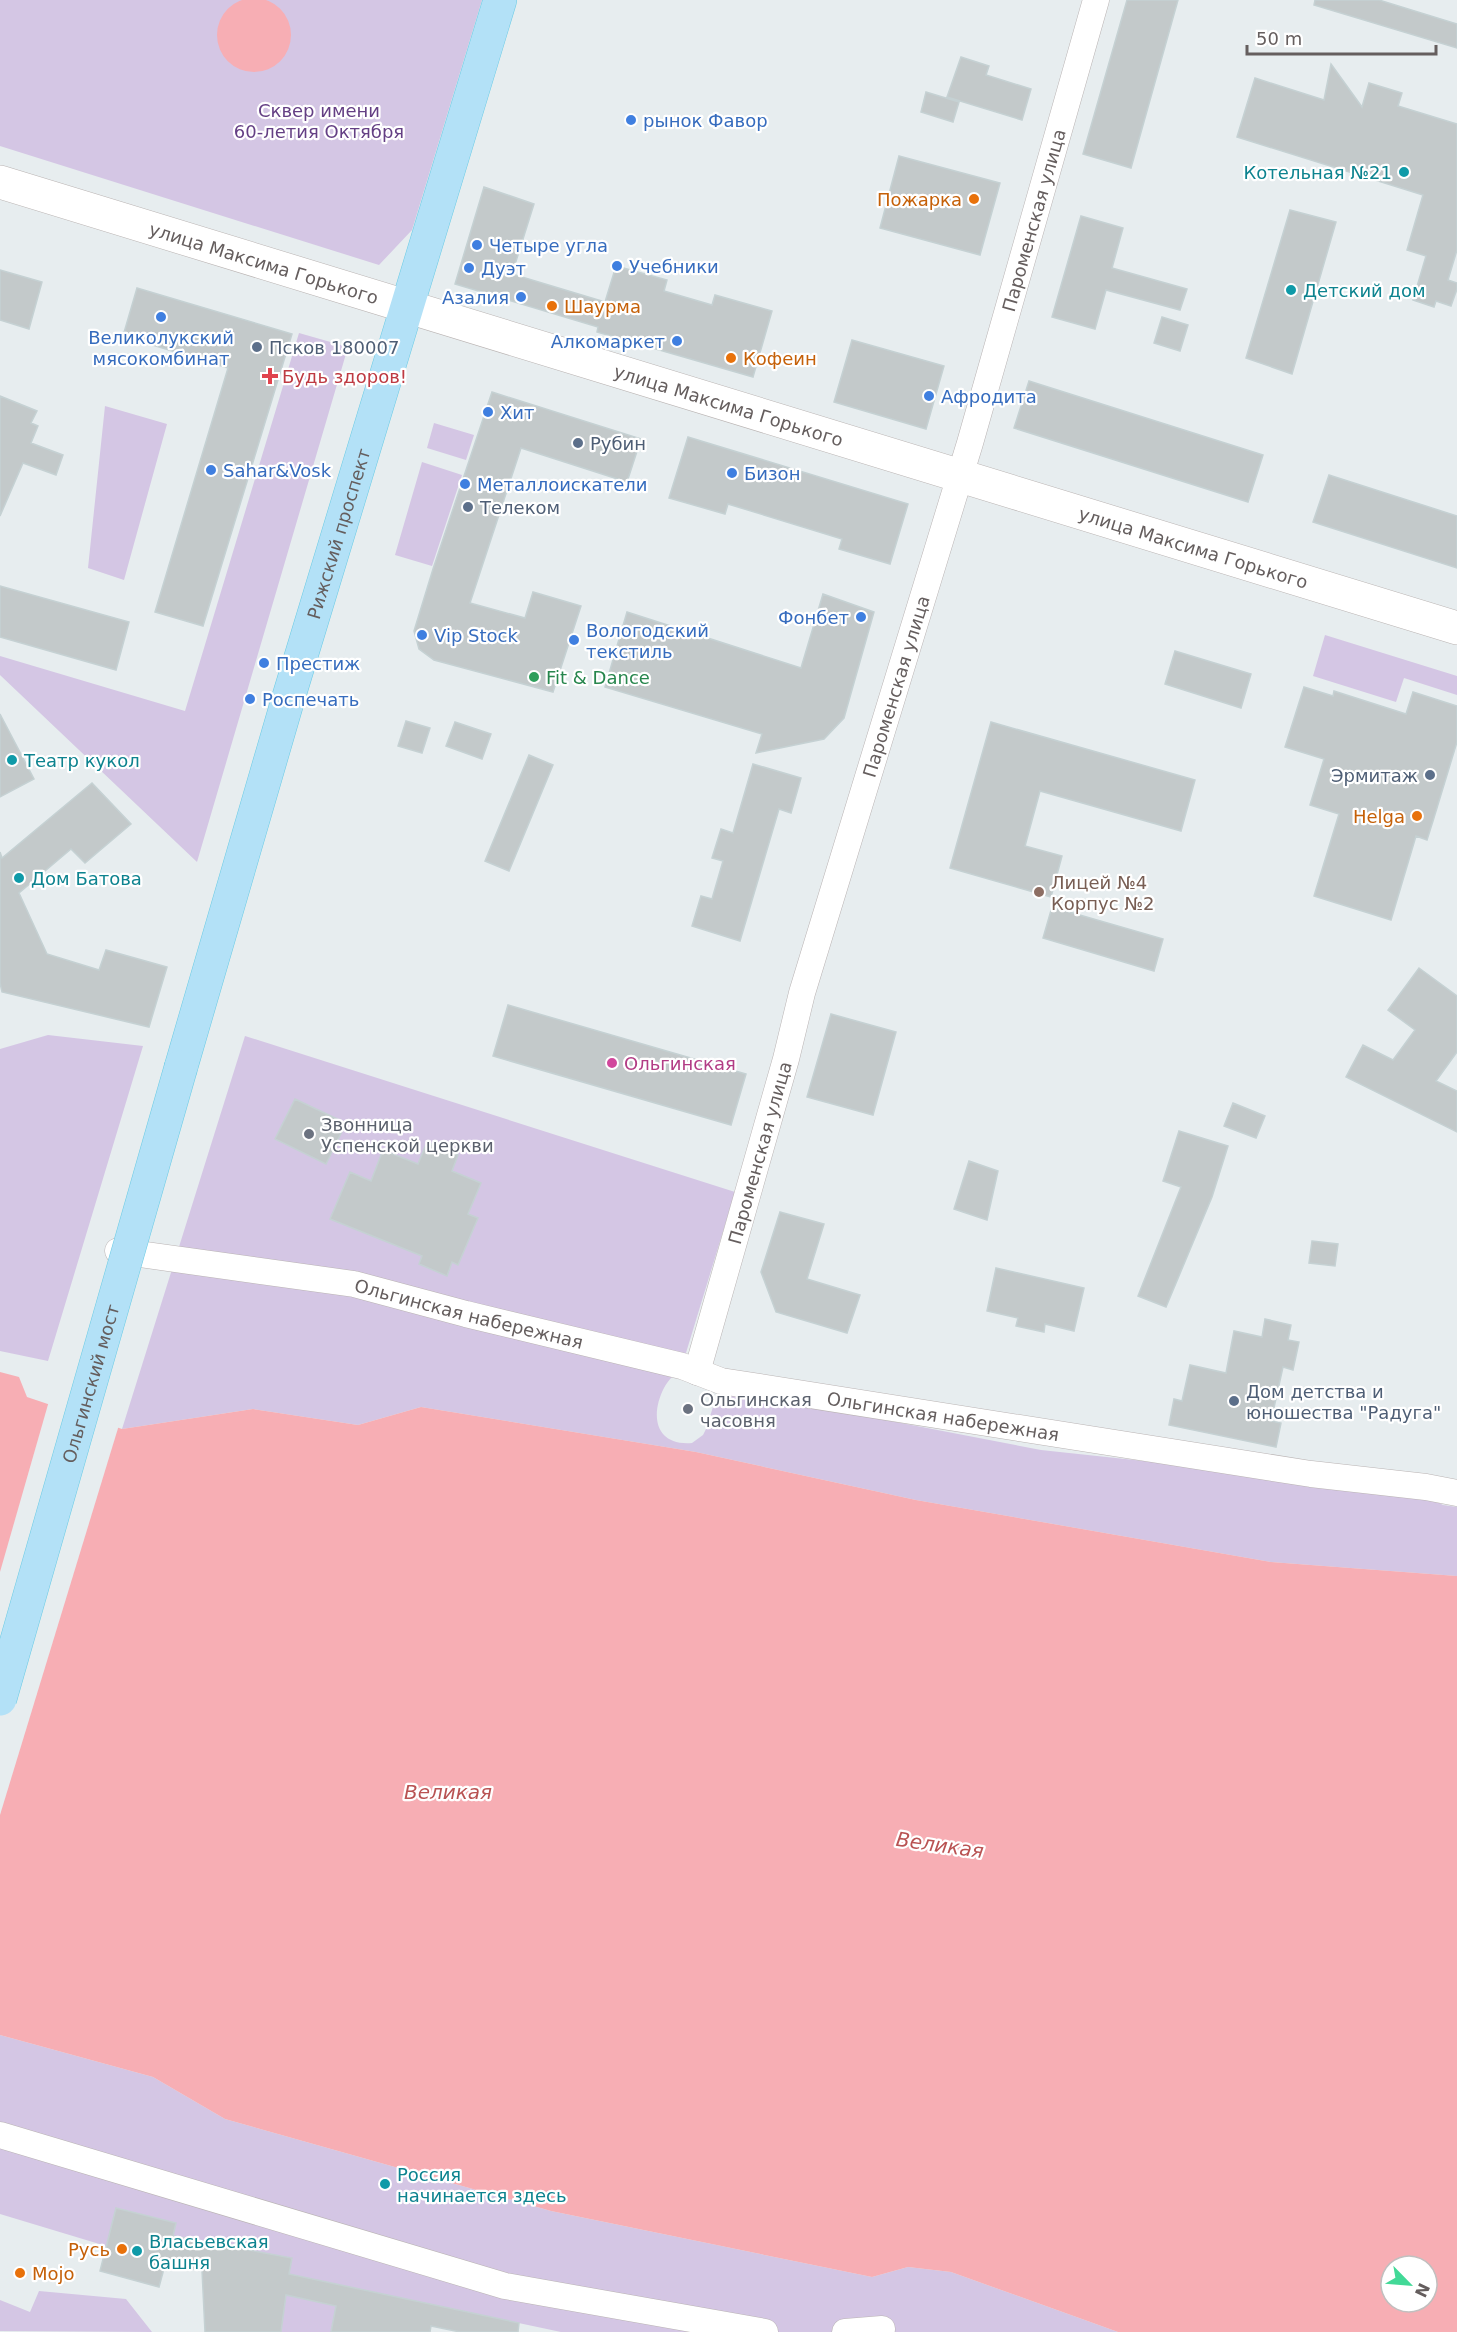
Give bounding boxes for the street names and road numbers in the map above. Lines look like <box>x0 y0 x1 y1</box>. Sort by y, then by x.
street label: Пароменская улица <box>997 126 1069 314</box>
street label: улица Максима Горького <box>147 218 381 308</box>
street label: улица Максима Горького <box>611 360 846 450</box>
street label: Рижский проспект <box>302 446 374 621</box>
street label: улица Максима Горького <box>1076 502 1311 592</box>
street label: Пароменская улица <box>858 593 933 780</box>
street label: Пароменская улица <box>723 1059 795 1246</box>
street label: Ольгинская набережная <box>352 1274 585 1352</box>
street label: Ольгинский мост <box>58 1302 123 1465</box>
street label: Ольгинская набережная <box>825 1387 1061 1445</box>

